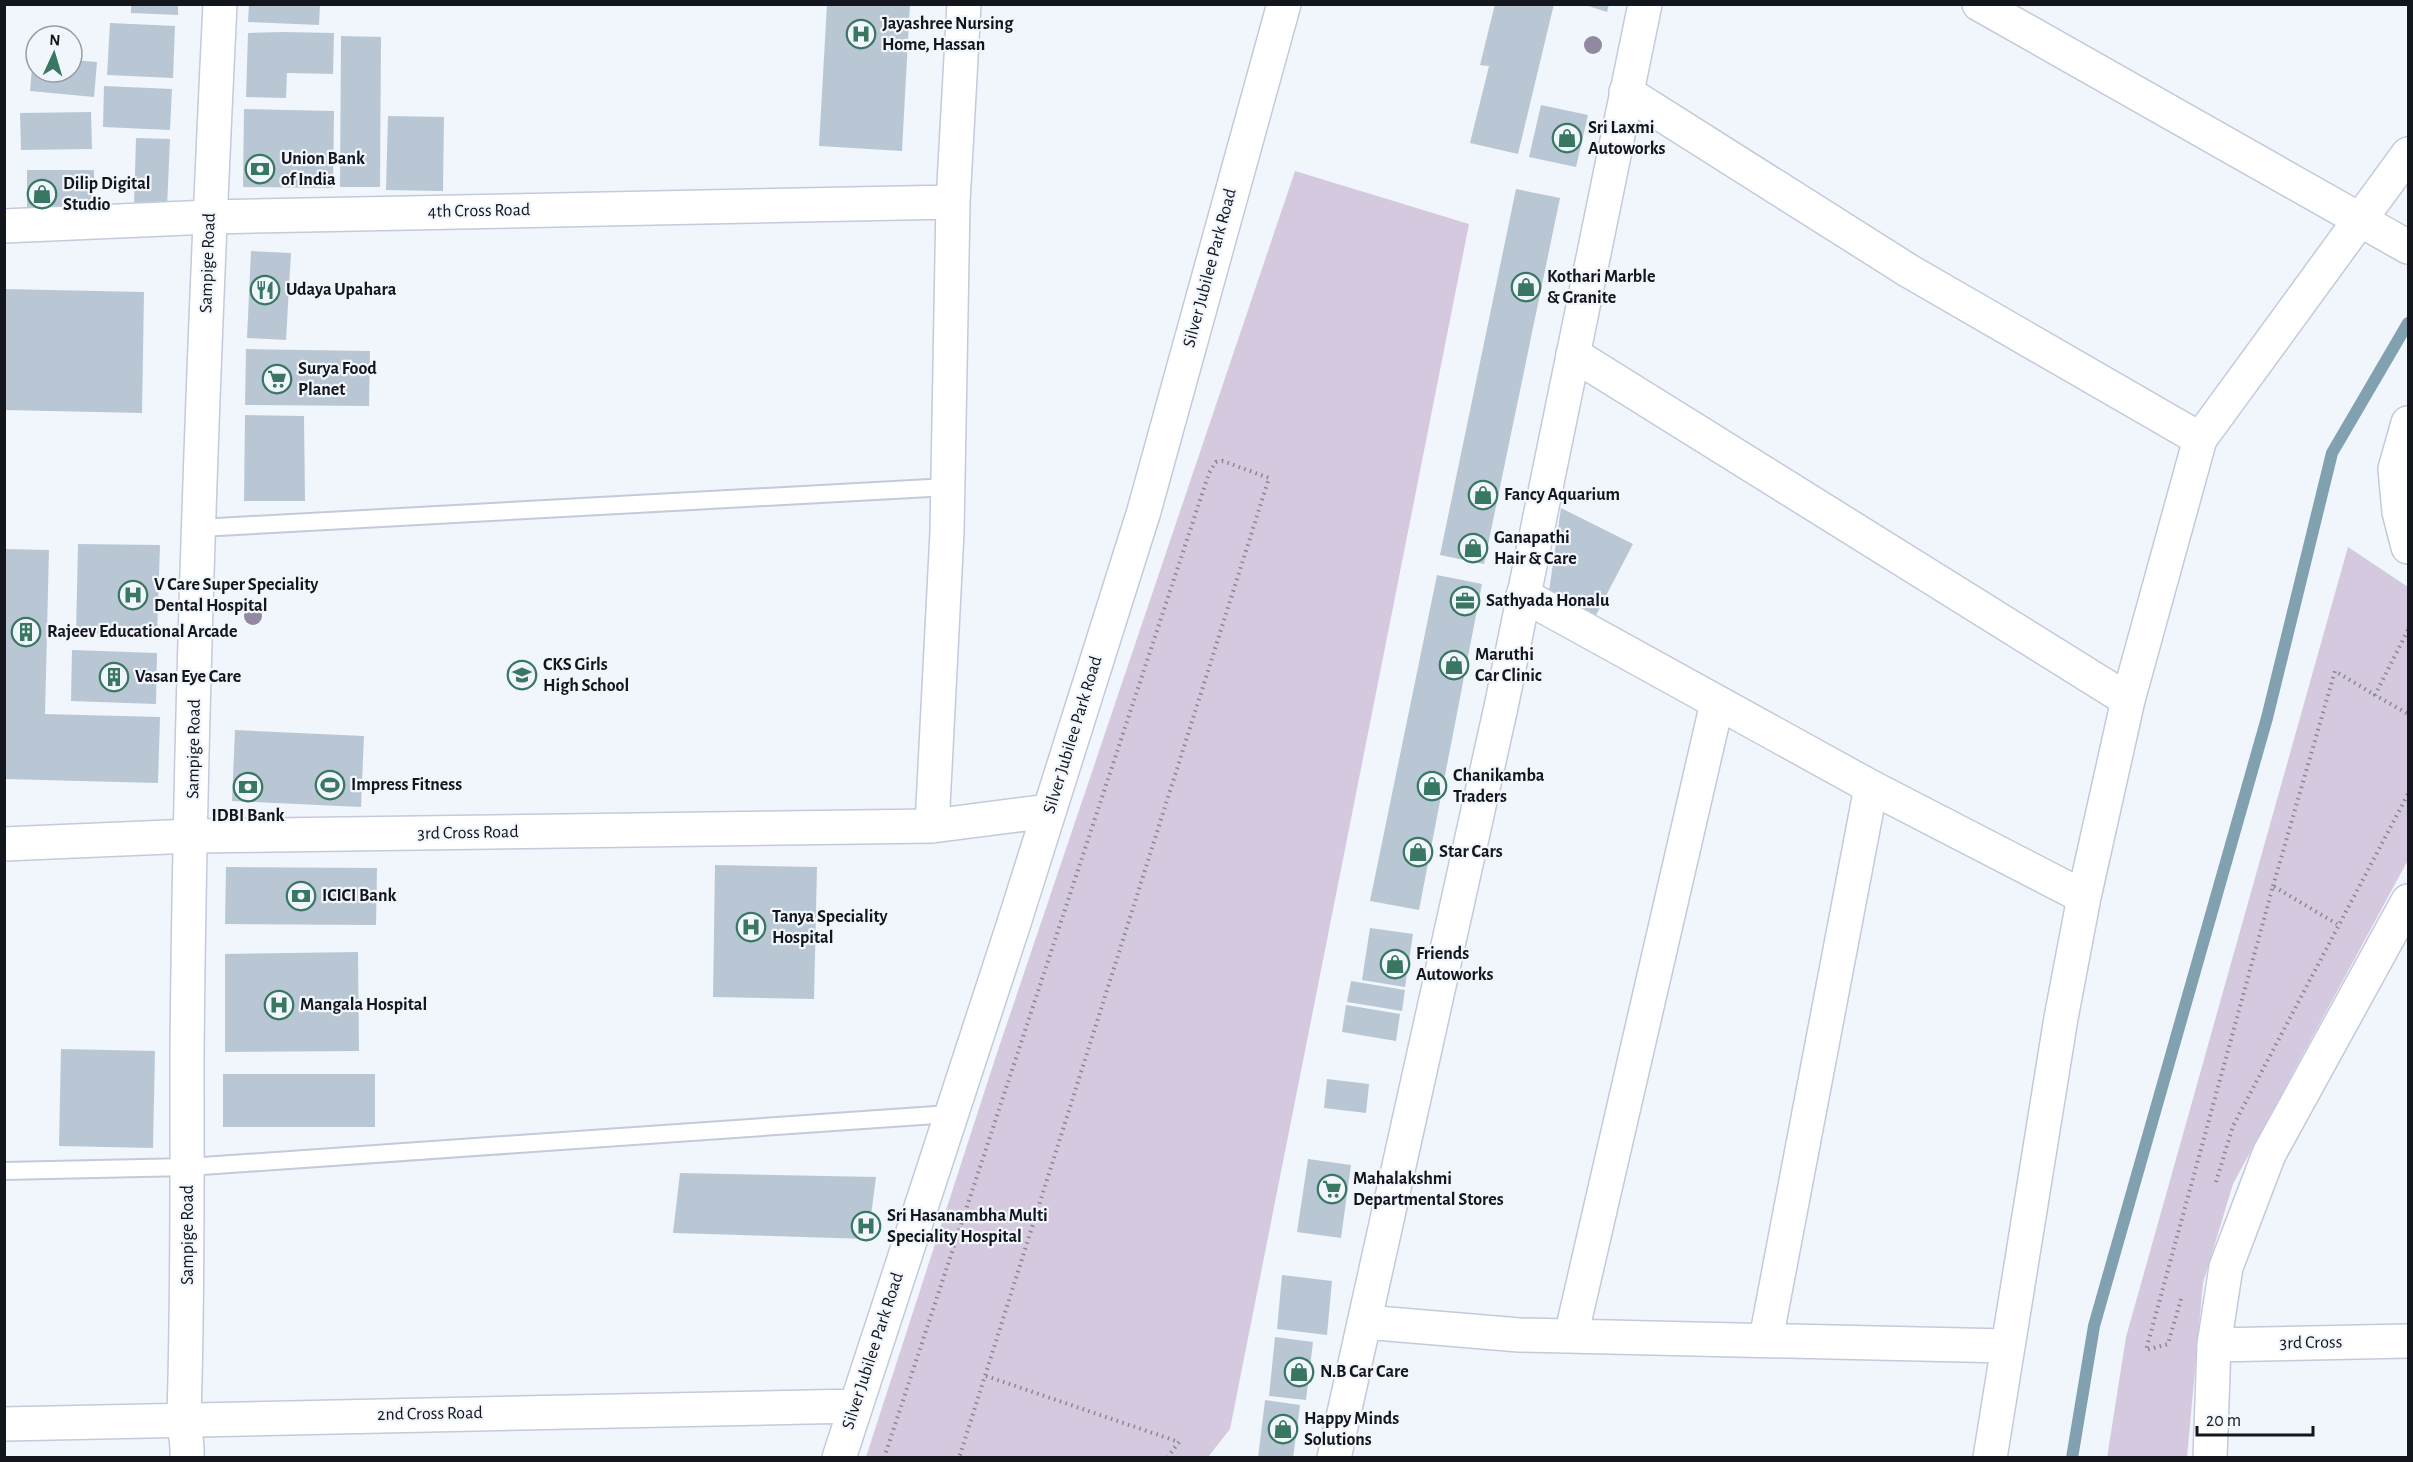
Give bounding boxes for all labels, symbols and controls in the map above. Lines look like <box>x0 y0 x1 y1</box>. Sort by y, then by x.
place label: Jayashree Nursing Home, Hassan <box>882 15 1014 54</box>
hospital icon: Jayashree Nursing Home, Hassan <box>845 18 877 50</box>
north arrow <box>24 24 84 84</box>
text: N <box>49 32 61 48</box>
place label: Sri Laxmi Autoworks <box>1588 119 1666 158</box>
shop icon: Sri Laxmi Autoworks <box>1551 122 1583 154</box>
place label: Union Bank of India <box>281 150 365 189</box>
bank icon: Union Bank of India <box>244 153 276 185</box>
place label: Dilip Digital Studio <box>63 175 151 214</box>
shop icon: Dilip Digital Studio <box>26 178 58 210</box>
street label: Silver Jubilee Park Road <box>1180 187 1240 349</box>
street label: 4th Cross Road <box>428 201 530 221</box>
street label: Sampige Road <box>197 213 219 313</box>
place label: Kothari Marble & Granite <box>1547 268 1655 307</box>
shop icon: Kothari Marble & Granite <box>1510 271 1542 303</box>
restaurant icon: Udaya Upahara <box>249 274 281 306</box>
place label: Udaya Upahara <box>286 281 397 299</box>
place label: Surya Food Planet <box>298 360 377 399</box>
supermarket icon: Surya Food Planet <box>261 363 293 395</box>
shop icon: Fancy Aquarium <box>1467 479 1499 511</box>
place label: Fancy Aquarium <box>1504 486 1620 504</box>
place label: Ganapathi Hair & Care <box>1494 529 1577 568</box>
shop icon: Ganapathi Hair & Care <box>1457 532 1489 564</box>
place label: V Care Super Speciality Dental Hospital <box>154 576 319 615</box>
hospital icon: V Care Super Speciality Dental Hospital <box>117 579 149 611</box>
office icon: Sathyada Honalu <box>1449 585 1481 617</box>
place label: Sathyada Honalu <box>1486 592 1610 610</box>
building icon: Rajeev Educational Arcade <box>10 616 42 648</box>
place label: Rajeev Educational Arcade <box>47 623 238 641</box>
place label: Maruthi Car Clinic <box>1475 646 1542 685</box>
shop icon: Maruthi Car Clinic <box>1438 649 1470 681</box>
street label: Silver Jubilee Park Road <box>1040 654 1106 816</box>
place label: CKS Girls High School <box>543 656 629 695</box>
school or university icon: CKS Girls High School <box>506 659 538 691</box>
building icon: Vasan Eye Care <box>98 661 130 693</box>
place label: Vasan Eye Care <box>135 668 241 686</box>
street label: Sampige Road <box>184 699 204 799</box>
place label: Chanikamba Traders <box>1453 767 1545 806</box>
sports icon: Impress Fitness <box>314 769 346 801</box>
shop icon: Chanikamba Traders <box>1416 770 1448 802</box>
bank icon: IDBI Bank <box>232 771 264 803</box>
place label: Impress Fitness <box>351 776 462 794</box>
place label: IDBI Bank <box>212 807 285 825</box>
street label: 3rd Cross Road <box>417 823 519 843</box>
shop icon: Star Cars <box>1402 836 1434 868</box>
place label: Star Cars <box>1439 843 1503 861</box>
bank icon: ICICI Bank <box>285 880 317 912</box>
place label: ICICI Bank <box>322 887 396 905</box>
place label: Tanya Speciality Hospital <box>772 908 888 947</box>
hospital icon: Tanya Speciality Hospital <box>735 911 767 943</box>
place label: Friends Autoworks <box>1416 945 1494 984</box>
shop icon: Friends Autoworks <box>1379 948 1411 980</box>
hospital icon: Mangala Hospital <box>263 989 295 1021</box>
place label: Mangala Hospital <box>300 996 427 1014</box>
place label: Mahalakshmi Departmental Stores <box>1353 1170 1504 1209</box>
supermarket icon: Mahalakshmi Departmental Stores <box>1316 1173 1348 1205</box>
street label: Sampige Road <box>179 1185 197 1285</box>
place label: Sri Hasanambha Multi Speciality Hospital <box>887 1207 1048 1246</box>
hospital icon: Sri Hasanambha Multi Speciality Hospital <box>850 1210 882 1242</box>
street label: Silver Jubilee Park Road <box>839 1270 907 1432</box>
street label: 3rd Cross <box>2280 1333 2342 1353</box>
shop icon: N.B Car Care <box>1283 1356 1315 1388</box>
place label: N.B Car Care <box>1320 1363 1409 1381</box>
scale bar <box>2197 1399 2312 1437</box>
street label: 2nd Cross Road <box>377 1404 483 1424</box>
place label: Happy Minds Solutions <box>1304 1410 1399 1449</box>
text: 20 m <box>2206 1412 2241 1430</box>
shop icon: Happy Minds Solutions <box>1267 1413 1299 1445</box>

